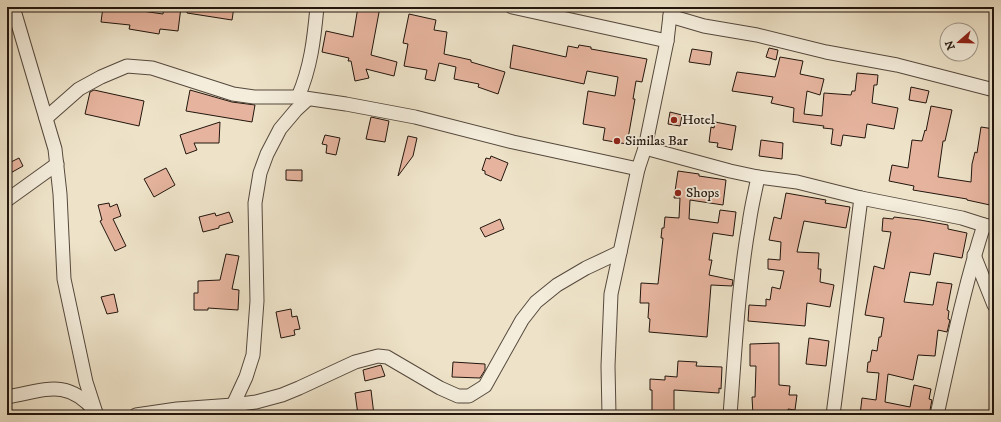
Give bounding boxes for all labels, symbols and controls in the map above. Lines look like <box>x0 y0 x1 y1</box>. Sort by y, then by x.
north arrow <box>939 22 979 62</box>
text: N <box>942 38 959 52</box>
place label: Hotel <box>682 111 716 129</box>
marker: Hotel <box>669 115 679 125</box>
place label: Similas Bar <box>625 132 689 150</box>
marker: Similas Bar <box>612 136 622 146</box>
place label: Shops <box>686 184 719 202</box>
marker: Shops <box>673 188 683 198</box>

